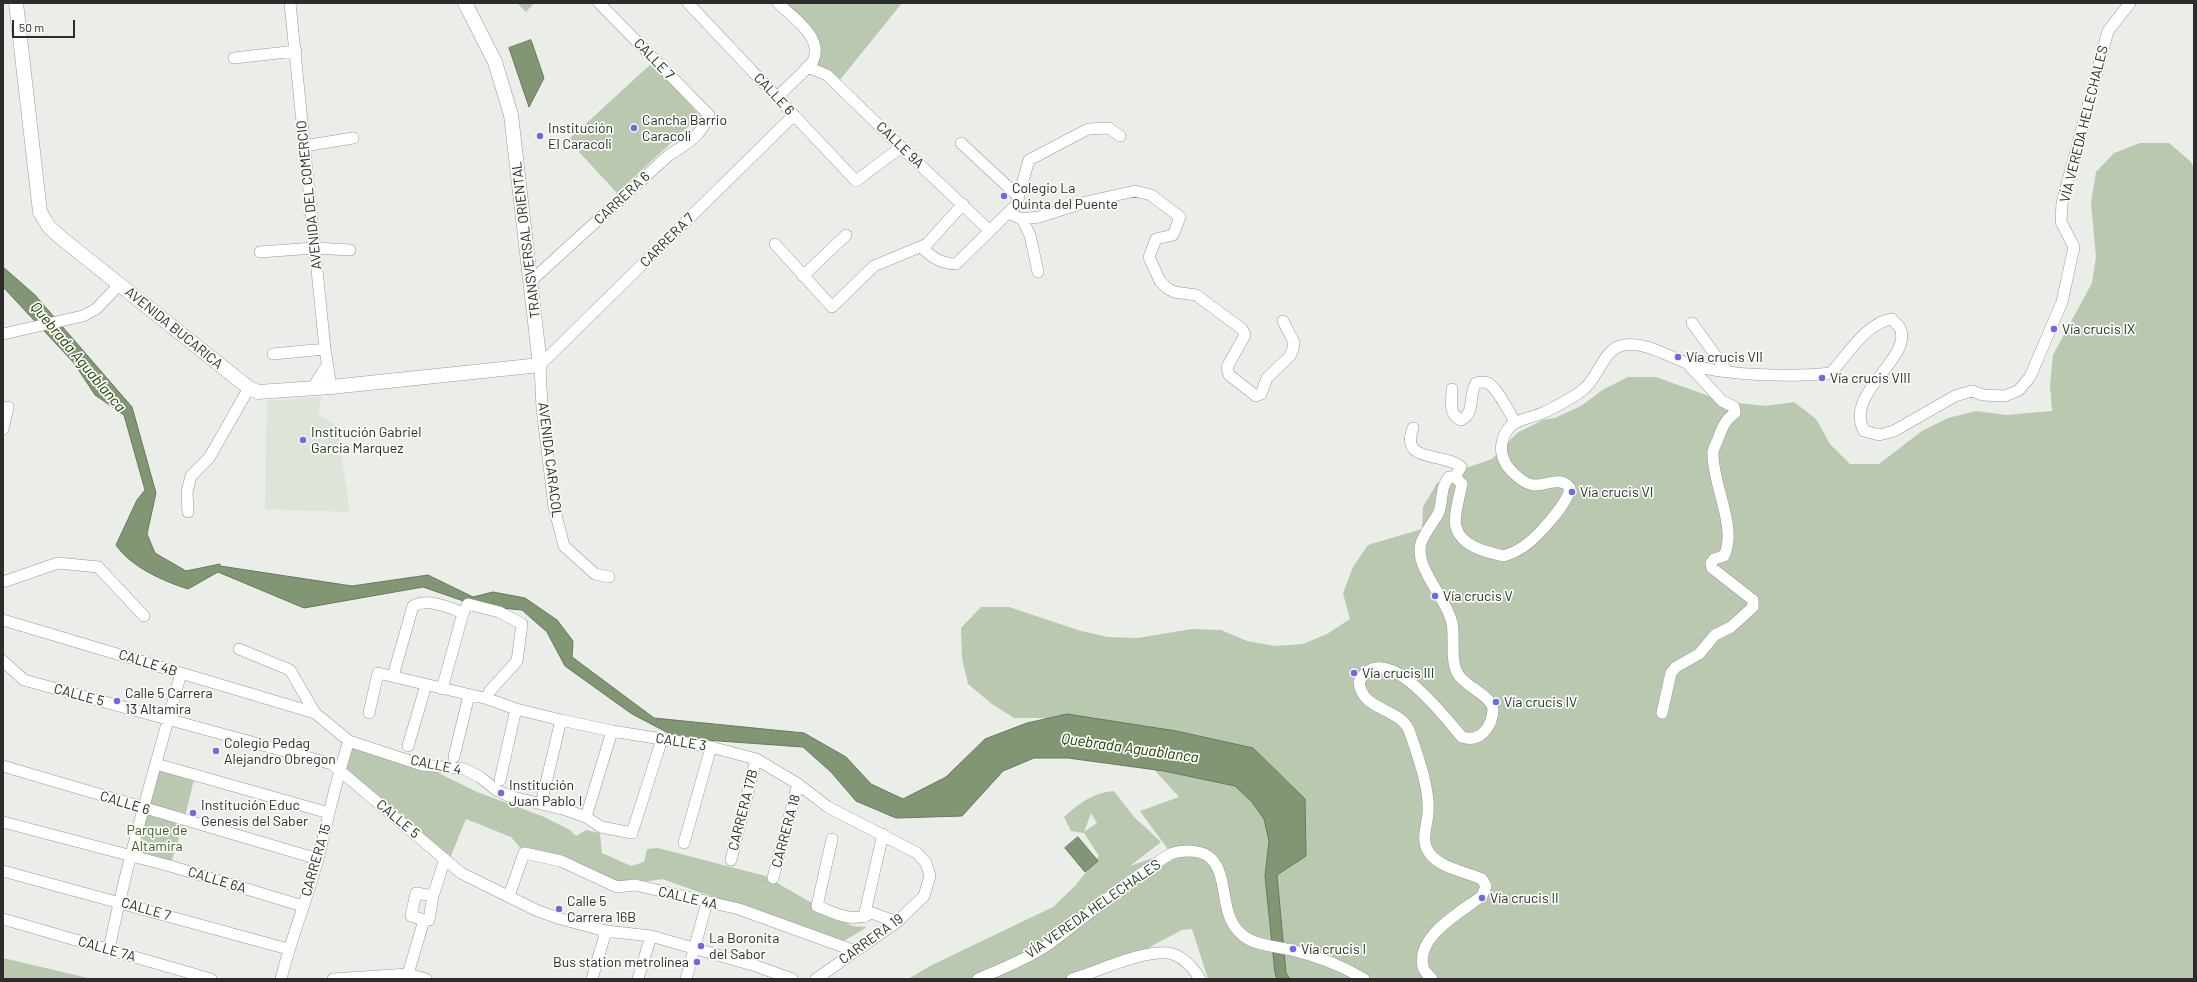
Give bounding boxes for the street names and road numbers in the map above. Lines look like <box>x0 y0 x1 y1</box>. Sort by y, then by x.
street label: CALLE 7 <box>630 35 678 83</box>
street label: VÍA VEREDA HELECHALES <box>2056 44 2112 204</box>
street label: CALLE 6 <box>750 69 798 119</box>
street label: CALLE 9A <box>873 118 927 172</box>
street label: AVENIDA DEL COMERCIO <box>293 120 325 270</box>
street label: TRANSVERSAL ORIENTAL <box>508 161 544 319</box>
street label: CARRERA 6 <box>591 168 653 228</box>
street label: CARRERA 7 <box>636 209 698 271</box>
street label: AVENIDA BUCARICA <box>122 283 226 373</box>
street label: AVENIDA CARACOL <box>535 401 565 519</box>
street label: CALLE 4B <box>117 646 179 680</box>
street label: CALLE 5 <box>52 680 106 710</box>
street label: CALLE 3 <box>654 730 708 754</box>
street label: CALLE 4 <box>409 751 463 779</box>
street label: CARRERA 17B <box>725 768 761 852</box>
street label: CALLE 6 <box>98 787 152 819</box>
street label: CARRERA 18 <box>768 793 804 869</box>
street label: CALLE 5 <box>373 796 423 842</box>
street label: CARRERA 15 <box>298 822 334 898</box>
street label: VÍA VEREDA HELECHALES <box>1022 856 1164 962</box>
street label: CALLE 6A <box>186 863 248 897</box>
street label: CALLE 4A <box>657 883 719 913</box>
street label: CALLE 7 <box>119 894 173 924</box>
street label: CARRERA 19 <box>836 910 906 968</box>
street label: CALLE 7A <box>76 933 138 965</box>

